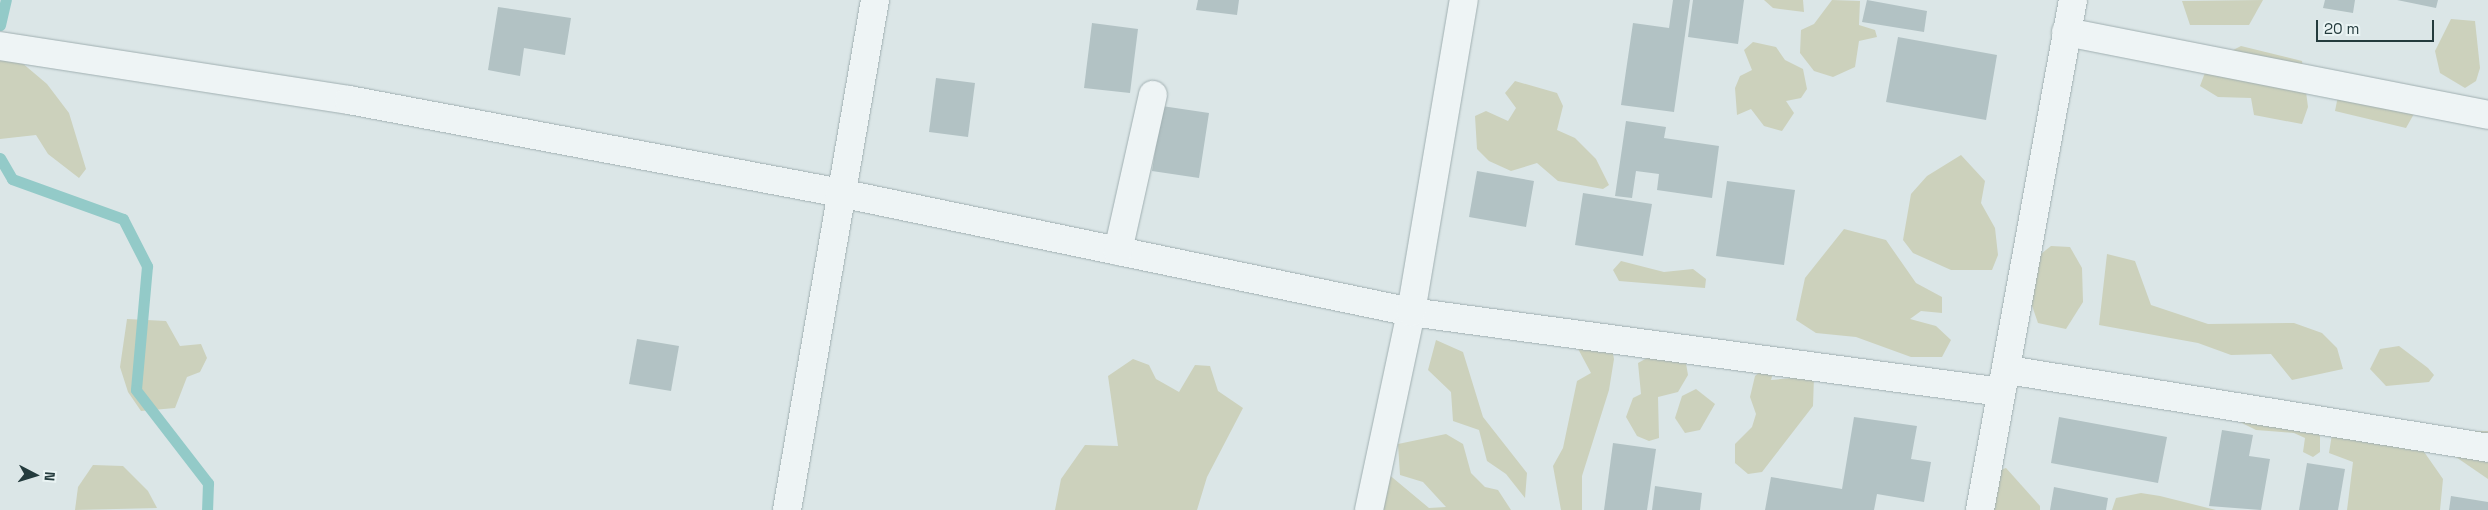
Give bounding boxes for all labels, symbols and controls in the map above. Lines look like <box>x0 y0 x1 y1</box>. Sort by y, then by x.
scale bar <box>2318 10 2436 42</box>
text: 20 m <box>2324 19 2359 38</box>
north arrow <box>10 450 60 500</box>
text: N <box>41 471 59 482</box>

